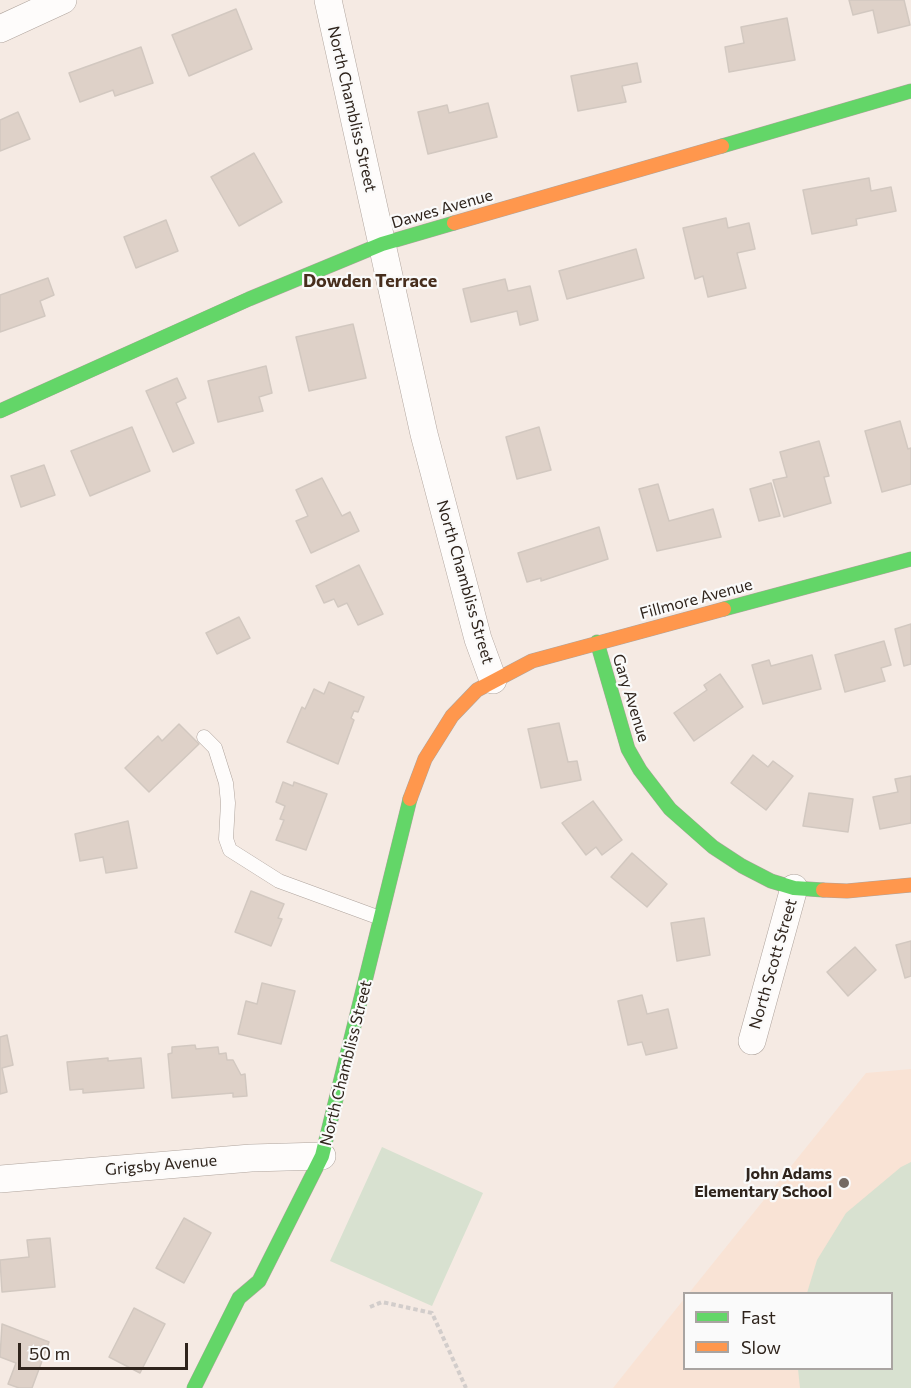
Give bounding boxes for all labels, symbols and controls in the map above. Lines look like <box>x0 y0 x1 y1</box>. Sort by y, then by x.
street label: North Chambliss Street <box>324 24 380 194</box>
street label: Dawes Avenue <box>389 185 495 233</box>
district label: Dowden Terrace <box>303 270 437 292</box>
street label: North Chambliss Street <box>432 498 498 666</box>
street label: Fillmore Avenue <box>638 575 754 623</box>
street label: Gary Avenue <box>608 652 654 744</box>
street label: North Scott Street <box>745 896 801 1032</box>
street label: North Chambliss Street <box>316 978 376 1148</box>
street label: Grigsby Avenue <box>104 1151 218 1179</box>
place label: John Adams Elementary School <box>694 1164 832 1202</box>
marker: John Adams Elementary School <box>837 1176 851 1190</box>
legend <box>683 1292 893 1370</box>
text: Fast <box>741 1306 776 1328</box>
scale bar <box>21 1331 190 1369</box>
text: Slow <box>741 1336 781 1358</box>
text: 50 m <box>29 1342 70 1364</box>

